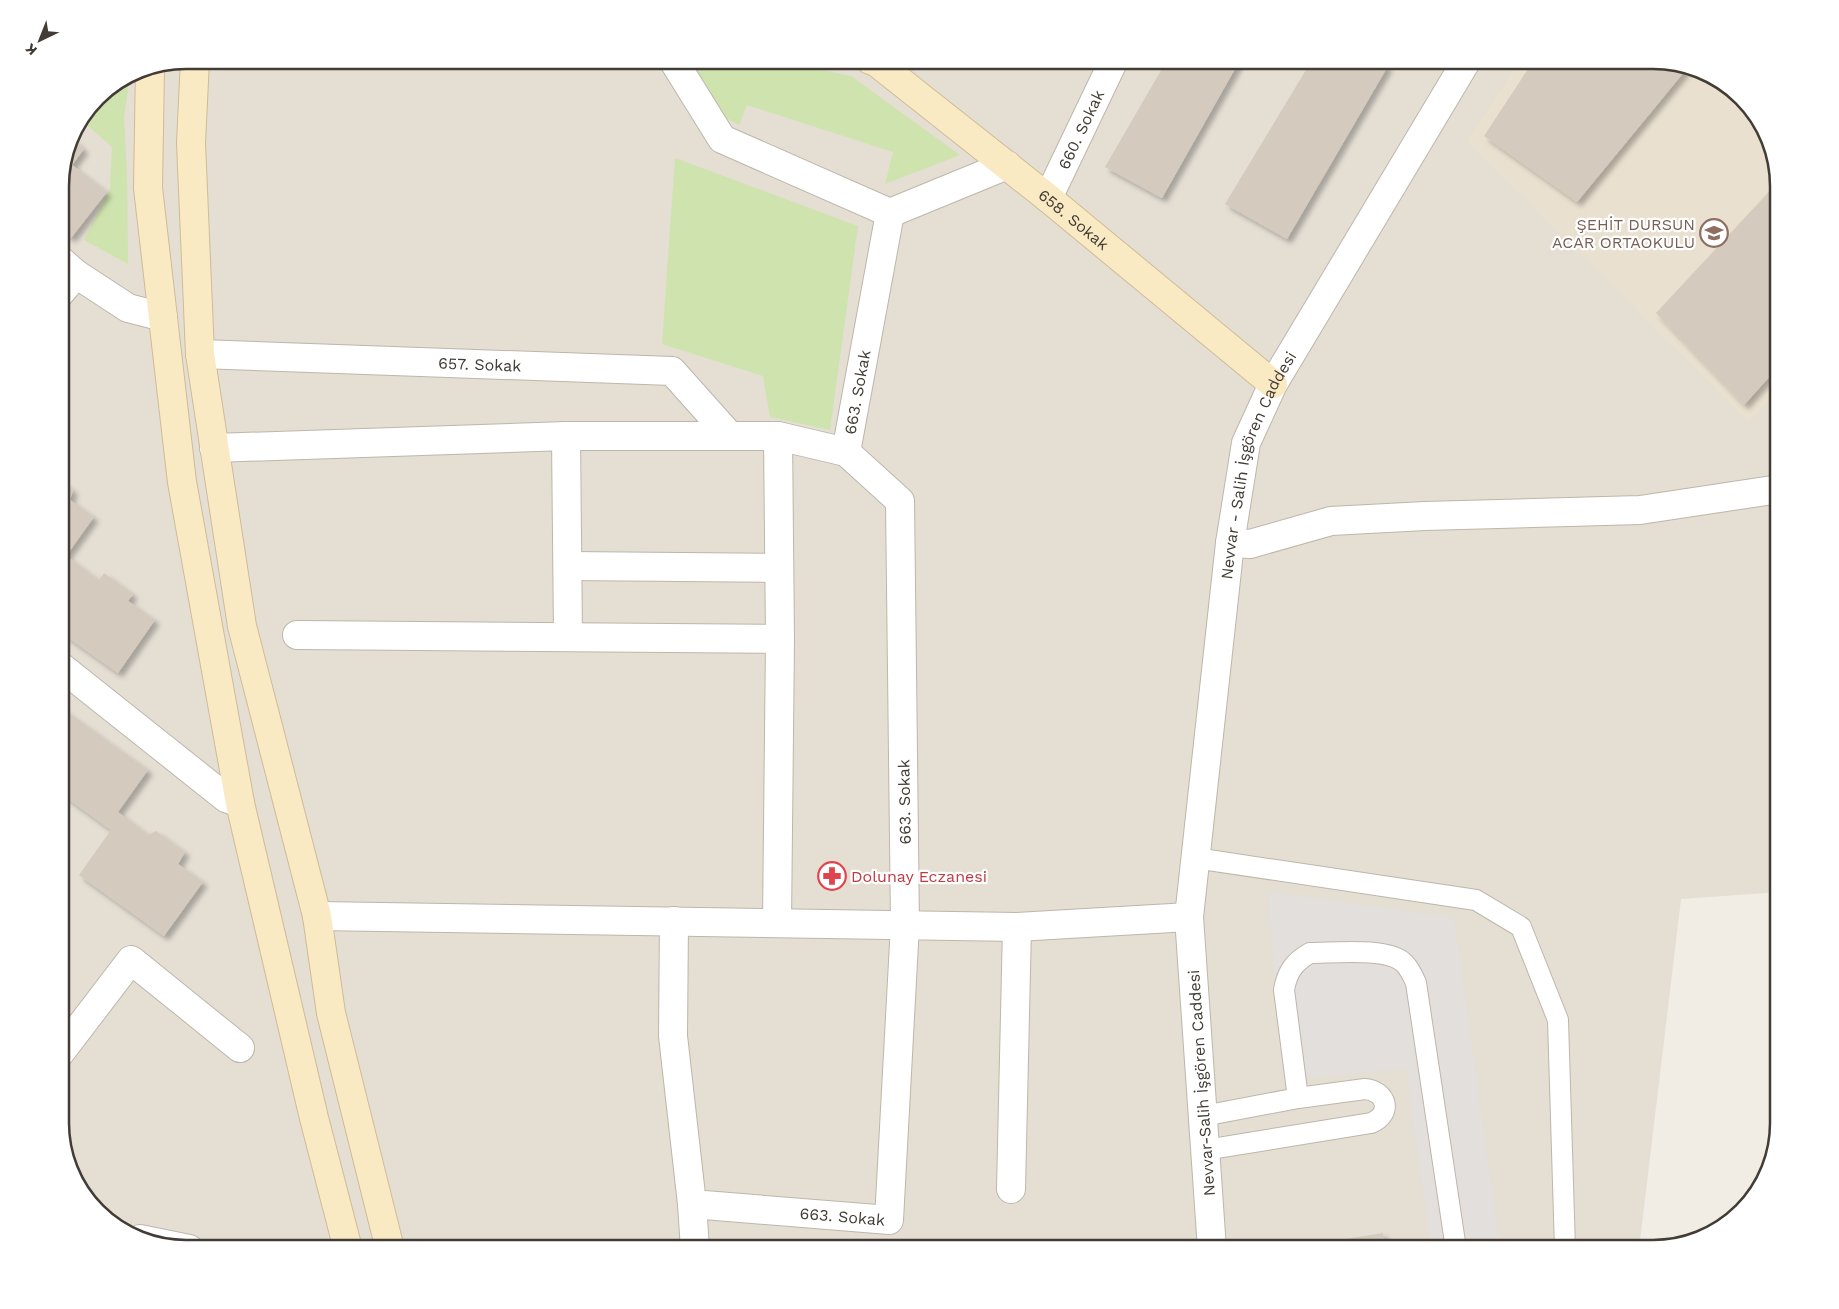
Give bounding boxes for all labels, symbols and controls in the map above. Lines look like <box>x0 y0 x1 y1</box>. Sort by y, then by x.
north arrow <box>15 15 65 65</box>
text: K <box>22 40 40 59</box>
street label: 660. Sokak <box>1054 87 1108 172</box>
street label: 658. Sokak <box>1034 185 1112 254</box>
place label: ŞEHİT DURSUN ACAR ORTAOKULU <box>1552 215 1695 252</box>
school or university icon: ŞEHİT DURSUN ACAR ORTAOKULU <box>1699 218 1729 248</box>
street label: 663. Sokak <box>840 348 875 436</box>
street label: Nevvar - Salih İşgören Caddesi <box>1217 348 1300 581</box>
street label: 657. Sokak <box>438 354 522 376</box>
street label: 663. Sokak <box>894 759 915 845</box>
pharmacy icon: Dolunay Eczanesi <box>817 861 847 891</box>
place label: Dolunay Eczanesi <box>851 867 987 886</box>
street label: Nevvar-Salih İşgören Caddesi <box>1184 969 1219 1197</box>
street label: 663. Sokak <box>799 1204 886 1230</box>

